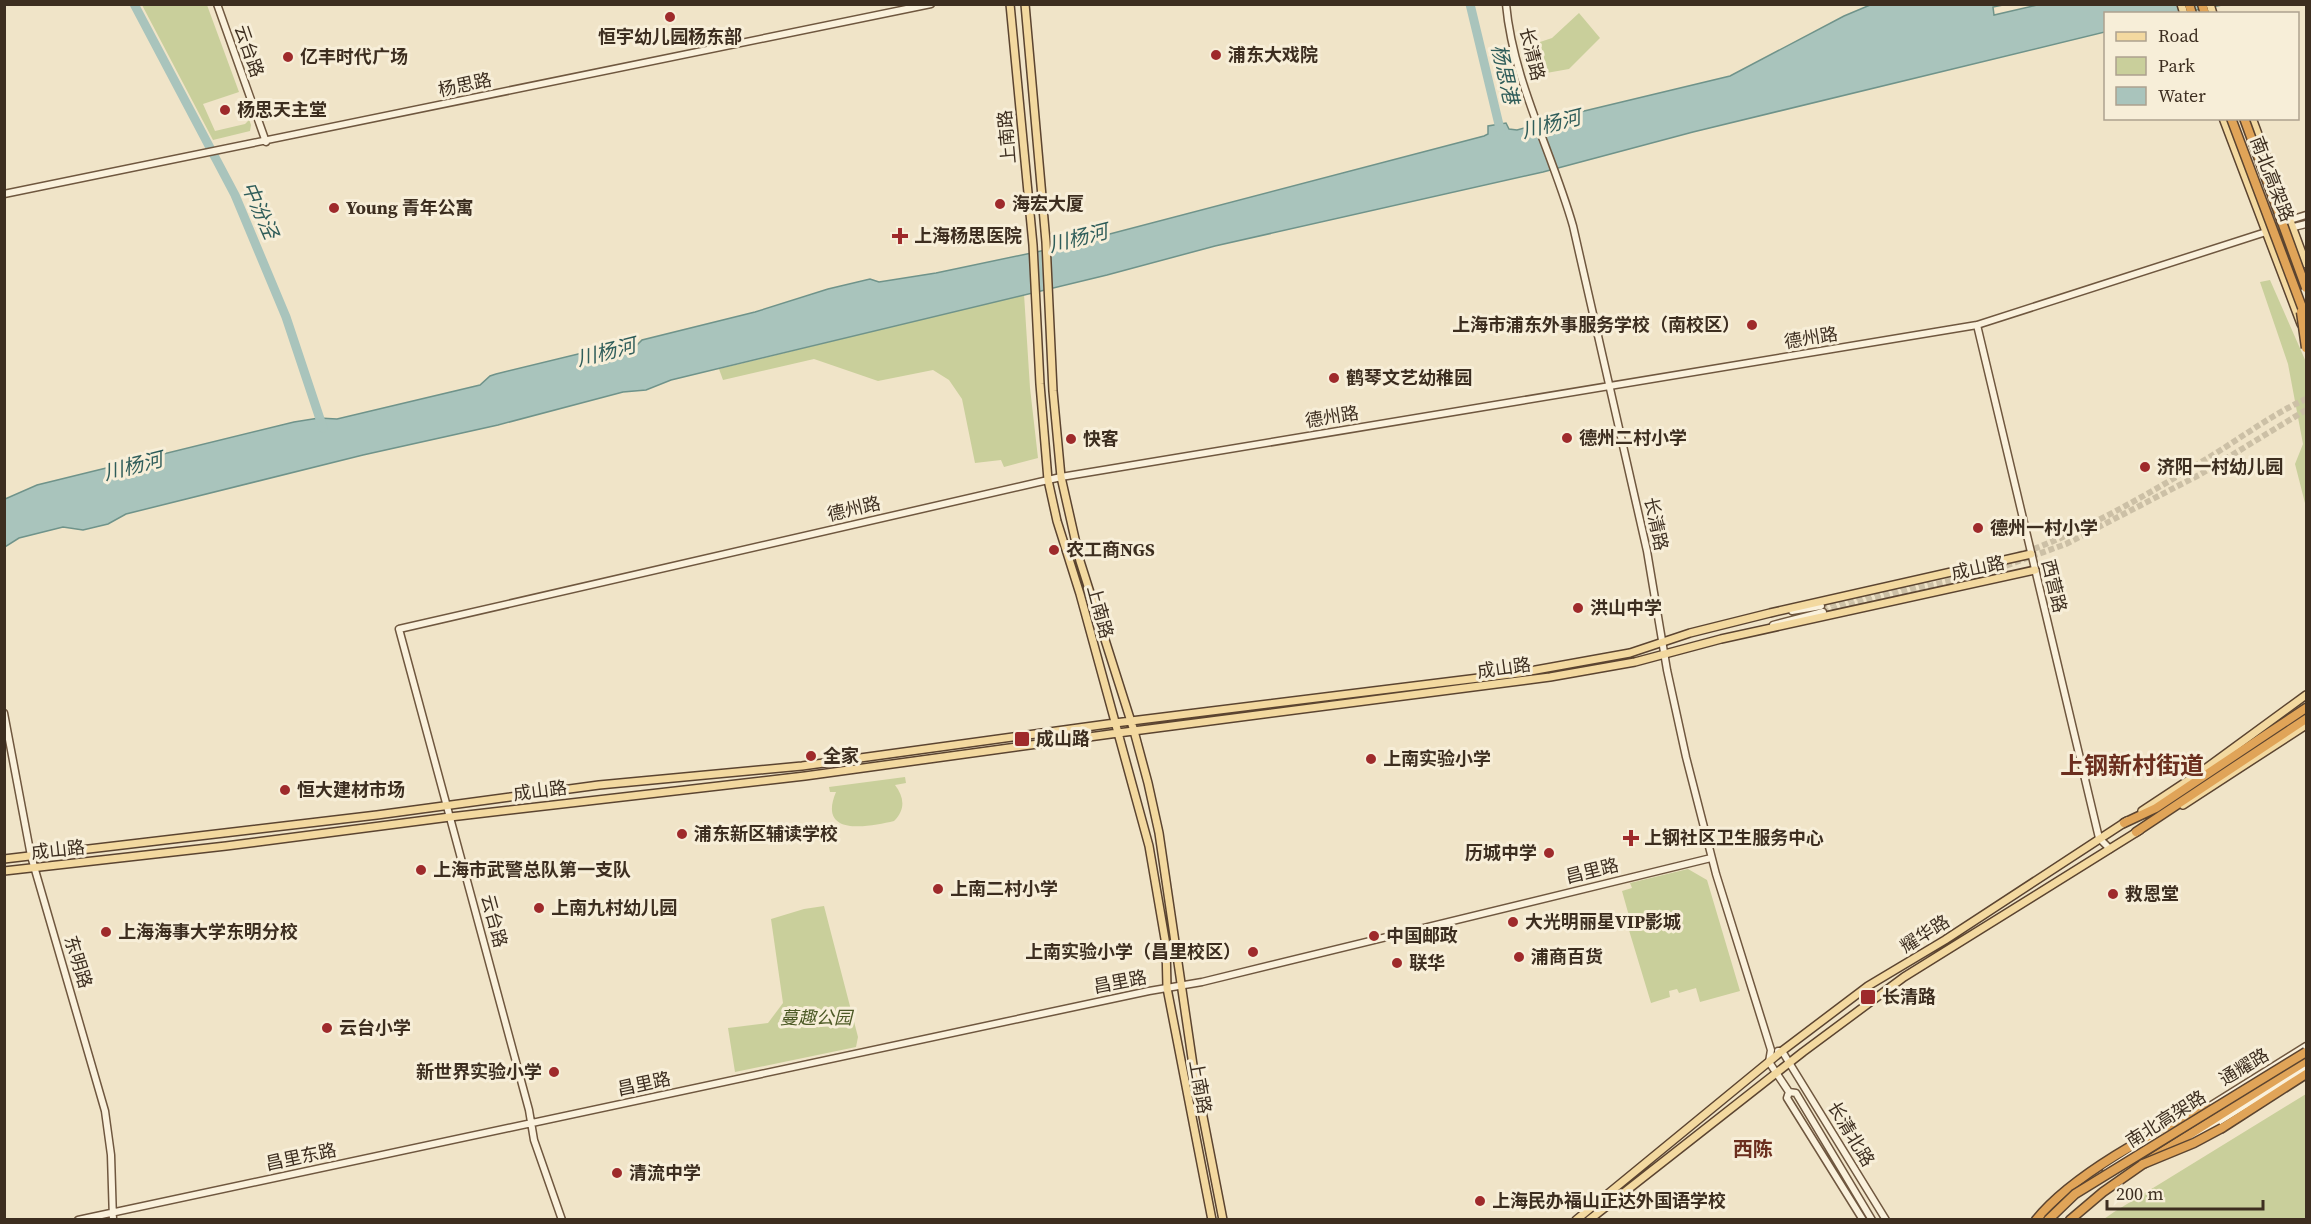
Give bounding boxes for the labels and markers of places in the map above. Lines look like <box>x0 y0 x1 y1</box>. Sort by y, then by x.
marker: 恒宇幼儿园杨东部 <box>663 10 677 24</box>
place label: 恒宇幼儿园杨东部 <box>598 24 742 49</box>
place label: 浦东大戏院 <box>1228 42 1318 67</box>
place label: 亿丰时代广场 <box>300 44 408 69</box>
marker: 浦东大戏院 <box>1209 48 1223 62</box>
marker: 亿丰时代广场 <box>281 50 295 64</box>
place label: 杨思天主堂 <box>237 97 327 122</box>
marker: 杨思天主堂 <box>218 103 232 117</box>
place label: 海宏大厦 <box>1012 191 1084 216</box>
place label: Young 青年公寓 <box>346 195 474 220</box>
marker: 海宏大厦 <box>993 197 1007 211</box>
marker: Young 青年公寓 <box>327 201 341 215</box>
place label: 上海杨思医院 <box>914 223 1022 248</box>
marker: 上海杨思医院 <box>891 227 909 245</box>
place label: 上海市浦东外事服务学校（南校区） <box>1452 312 1740 337</box>
marker: 上海市浦东外事服务学校（南校区） <box>1745 318 1759 332</box>
place label: 鹤琴文艺幼稚园 <box>1346 365 1472 390</box>
marker: 鹤琴文艺幼稚园 <box>1327 371 1341 385</box>
place label: 德州二村小学 <box>1579 425 1687 450</box>
place label: 快客 <box>1083 426 1119 451</box>
marker: 德州二村小学 <box>1560 431 1574 445</box>
marker: 快客 <box>1064 432 1078 446</box>
place label: 济阳一村幼儿园 <box>2157 454 2283 479</box>
marker: 济阳一村幼儿园 <box>2138 460 2152 474</box>
place label: 德州一村小学 <box>1990 515 2098 540</box>
marker: 德州一村小学 <box>1971 521 1985 535</box>
place label: 农工商NGS <box>1066 537 1155 562</box>
marker: 农工商NGS <box>1047 543 1061 557</box>
place label: 洪山中学 <box>1590 595 1662 620</box>
marker: 洪山中学 <box>1571 601 1585 615</box>
place label: 成山路 <box>1036 726 1090 751</box>
marker: 成山路 <box>1013 730 1031 748</box>
place label: 全家 <box>823 743 859 768</box>
place label: 上南实验小学 <box>1383 746 1491 771</box>
marker: 全家 <box>804 749 818 763</box>
marker: 上南实验小学 <box>1364 752 1378 766</box>
place label: 恒大建材市场 <box>297 777 405 802</box>
marker: 恒大建材市场 <box>278 783 292 797</box>
place label: 浦东新区辅读学校 <box>694 821 838 846</box>
place label: 上钢社区卫生服务中心 <box>1644 825 1824 850</box>
marker: 浦东新区辅读学校 <box>675 827 689 841</box>
marker: 上钢社区卫生服务中心 <box>1622 829 1640 847</box>
place label: 历城中学 <box>1465 840 1537 865</box>
marker: 历城中学 <box>1542 846 1556 860</box>
place label: 上海市武警总队第一支队 <box>433 857 631 882</box>
marker: 上海市武警总队第一支队 <box>414 863 428 877</box>
place label: 上南二村小学 <box>950 876 1058 901</box>
place label: 救恩堂 <box>2125 881 2179 906</box>
marker: 上南二村小学 <box>931 882 945 896</box>
marker: 救恩堂 <box>2106 887 2120 901</box>
place label: 上南九村幼儿园 <box>551 895 677 920</box>
marker: 上南九村幼儿园 <box>532 901 546 915</box>
place label: 大光明丽星VIP影城 <box>1525 909 1681 934</box>
marker: 大光明丽星VIP影城 <box>1506 915 1520 929</box>
place label: 上海海事大学东明分校 <box>118 919 298 944</box>
place label: 中国邮政 <box>1386 923 1458 948</box>
marker: 上海海事大学东明分校 <box>99 925 113 939</box>
marker: 中国邮政 <box>1367 929 1381 943</box>
place label: 上南实验小学（昌里校区） <box>1025 939 1241 964</box>
place label: 浦商百货 <box>1531 944 1603 969</box>
marker: 上南实验小学（昌里校区） <box>1246 945 1260 959</box>
place label: 联华 <box>1409 950 1445 975</box>
marker: 浦商百货 <box>1512 950 1526 964</box>
marker: 联华 <box>1390 956 1404 970</box>
place label: 长清路 <box>1882 984 1936 1009</box>
marker: 长清路 <box>1859 988 1877 1006</box>
place label: 云台小学 <box>339 1015 411 1040</box>
marker: 云台小学 <box>320 1021 334 1035</box>
place label: 新世界实验小学 <box>416 1059 542 1084</box>
marker: 新世界实验小学 <box>547 1065 561 1079</box>
place label: 清流中学 <box>629 1160 701 1185</box>
marker: 清流中学 <box>610 1166 624 1180</box>
place label: 上海民办福山正达外国语学校 <box>1492 1188 1726 1213</box>
marker: 上海民办福山正达外国语学校 <box>1473 1194 1487 1208</box>

